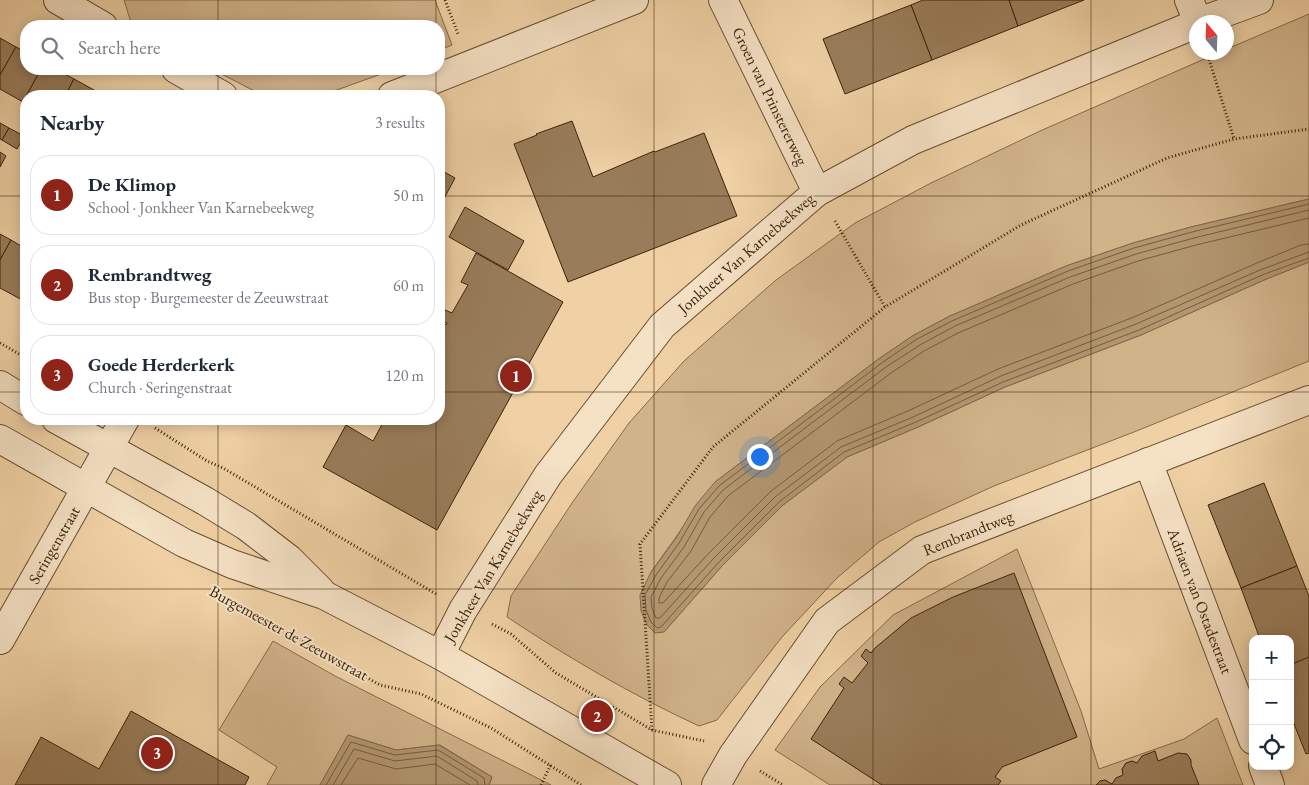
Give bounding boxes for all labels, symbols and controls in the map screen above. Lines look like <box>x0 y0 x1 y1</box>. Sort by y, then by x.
north arrow <box>1189 15 1234 60</box>
search box <box>20 20 445 75</box>
street label: Groen van Prinstererweg <box>727 23 813 170</box>
icon: search <box>38 34 66 62</box>
text: Search here <box>78 35 160 60</box>
text: Nearby <box>40 109 104 136</box>
text: 3 results <box>375 112 425 133</box>
text: De Klimop <box>88 172 176 197</box>
text: 1 <box>53 185 61 206</box>
text: 50 m <box>393 185 424 206</box>
street label: Jonkheer Van Karnebeekweg <box>672 187 820 320</box>
text: School · Jonkheer Van Karnebeekweg <box>88 197 314 218</box>
text: Rembrandtweg <box>88 262 211 287</box>
text: 2 <box>53 275 61 296</box>
text: 60 m <box>393 275 424 296</box>
text: Bus stop · Burgemeester de Zeeuwstraat <box>88 287 329 308</box>
text: Goede Herderkerk <box>88 352 235 377</box>
pin: 1 <box>500 357 532 395</box>
text: 3 <box>53 365 61 386</box>
text: 120 m <box>385 365 424 386</box>
text: Church · Seringenstraat <box>88 377 232 398</box>
your location <box>747 444 773 470</box>
street label: Jonkheer Van Karnebeekweg <box>438 485 548 648</box>
street label: Seringenstraat <box>23 502 85 588</box>
street label: Rembrandtweg <box>920 505 1017 561</box>
street label: Adriaen van Ostadestraat <box>1162 524 1237 677</box>
street label: Burgemeester de Zeeuwstraat <box>206 581 372 685</box>
map controls <box>1249 635 1294 770</box>
button: + <box>1249 635 1294 680</box>
button: − <box>1249 680 1294 725</box>
pin: 2 <box>581 697 613 735</box>
button: locate <box>1249 725 1294 770</box>
pin: 3 <box>141 734 173 772</box>

